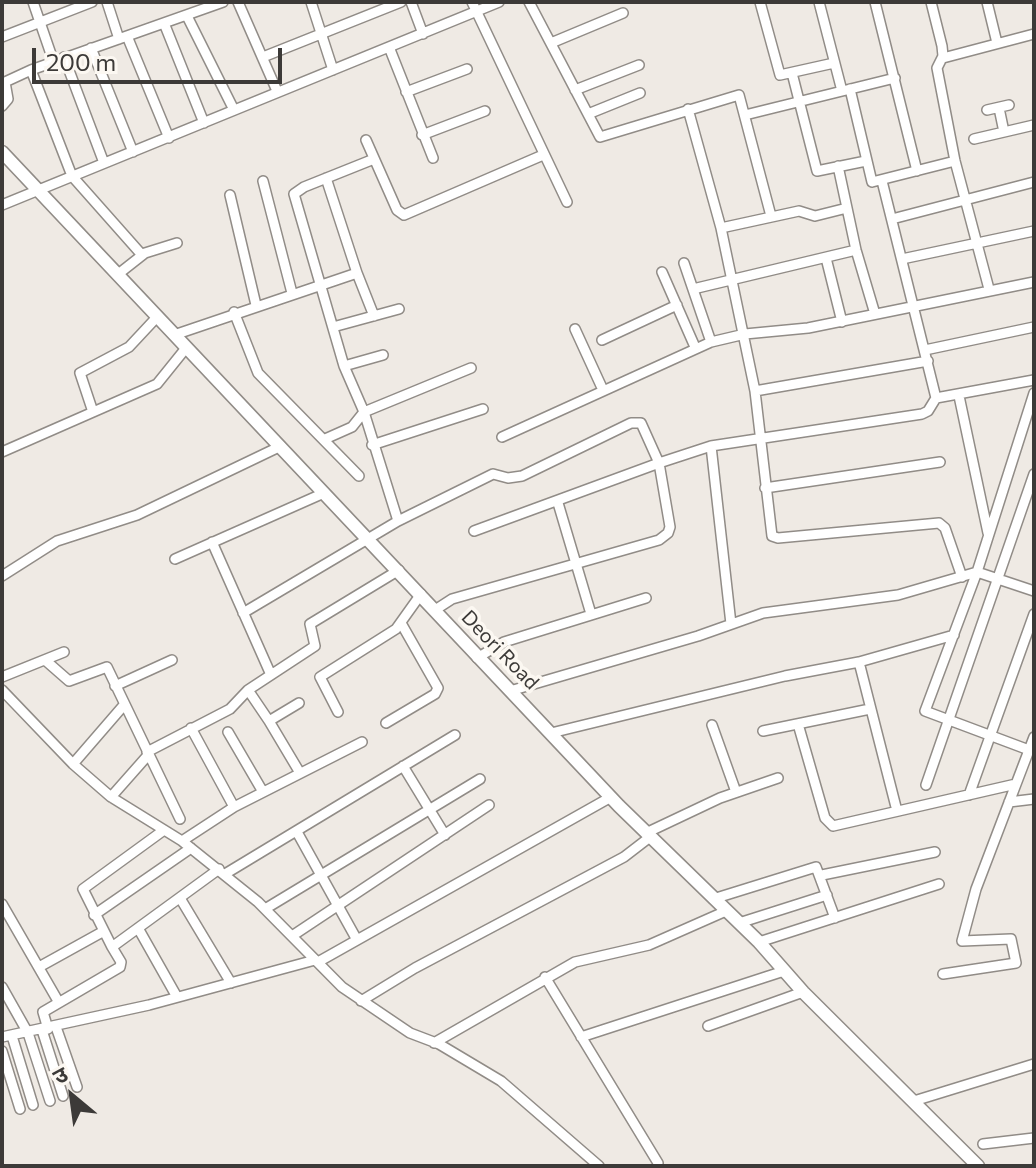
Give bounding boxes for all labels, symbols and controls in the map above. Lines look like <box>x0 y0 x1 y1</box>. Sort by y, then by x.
scale bar <box>36 32 286 82</box>
text: 200 m <box>46 47 116 76</box>
street label: Deori Road <box>456 605 544 695</box>
north arrow <box>32 1056 112 1136</box>
text: उ <box>48 1060 72 1090</box>

